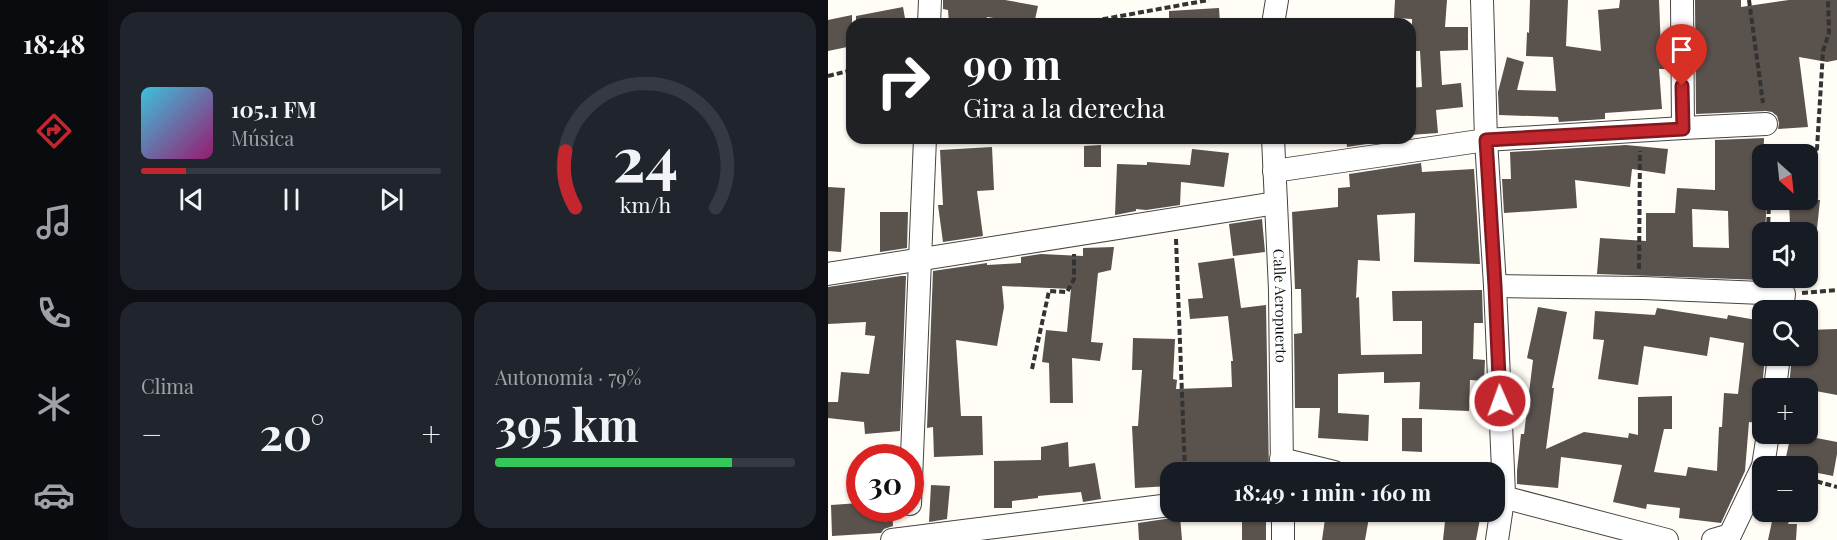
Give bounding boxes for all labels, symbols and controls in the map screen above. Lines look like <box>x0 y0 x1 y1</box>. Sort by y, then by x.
pin <box>1656 24 1707 86</box>
text: 18:48 <box>23 25 85 61</box>
icon: arrive <box>1665 33 1698 66</box>
text: 90 m <box>963 35 1061 91</box>
icon: right <box>864 42 942 120</box>
text: Gira a la derecha <box>963 89 1165 125</box>
text: 105.1 FM <box>231 94 317 124</box>
icon: directions <box>33 110 75 152</box>
text: 24 <box>612 114 678 198</box>
text: Música <box>231 124 294 151</box>
north arrow <box>1752 144 1818 210</box>
map controls <box>1752 144 1818 522</box>
icon: previous <box>175 183 208 216</box>
icon: pause <box>275 183 308 216</box>
icon: next <box>375 183 408 216</box>
text: km/h <box>619 191 671 219</box>
icon: music <box>33 201 75 243</box>
button: sound <box>1752 222 1818 288</box>
street label: Calle Aeropuerto <box>1269 248 1292 363</box>
icon: phone <box>33 292 75 334</box>
button: search <box>1752 300 1818 366</box>
text: Autonomía · 79% <box>495 363 641 390</box>
position arrow <box>1468 369 1532 433</box>
text: Clima <box>141 372 194 399</box>
button: + <box>1752 378 1818 444</box>
icon: climate <box>33 383 75 425</box>
text: 395 km <box>495 393 639 453</box>
text: 20° <box>260 402 324 462</box>
text: − <box>141 411 162 455</box>
text: + <box>422 411 441 455</box>
speed limit sign: 30 <box>846 444 924 522</box>
button: − <box>1752 456 1818 522</box>
icon: car <box>33 474 75 516</box>
text: 18:49 · 1 min · 160 m <box>1234 477 1431 507</box>

